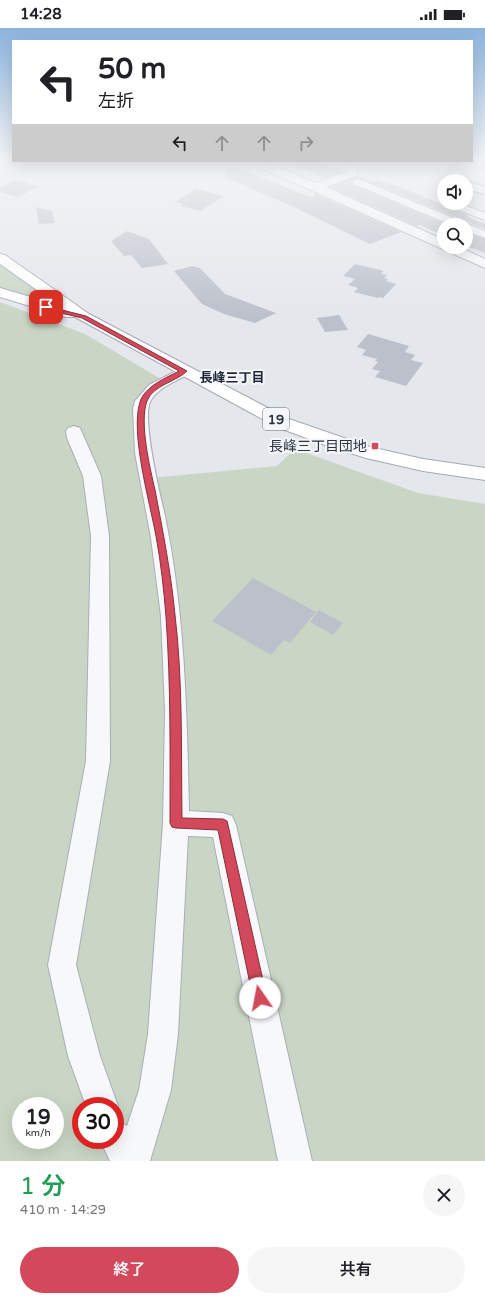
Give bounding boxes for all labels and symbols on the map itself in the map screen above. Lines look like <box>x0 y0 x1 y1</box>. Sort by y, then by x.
pin <box>29 290 63 324</box>
district label: 長峰三丁目 <box>199 370 265 386</box>
road number: 19 <box>263 408 289 430</box>
place label: 長峰三丁目団地 <box>269 438 367 455</box>
marker: 長峰三丁目団地 <box>370 441 380 451</box>
position arrow <box>239 977 281 1019</box>
speed limit sign: 30 <box>72 1097 124 1149</box>

